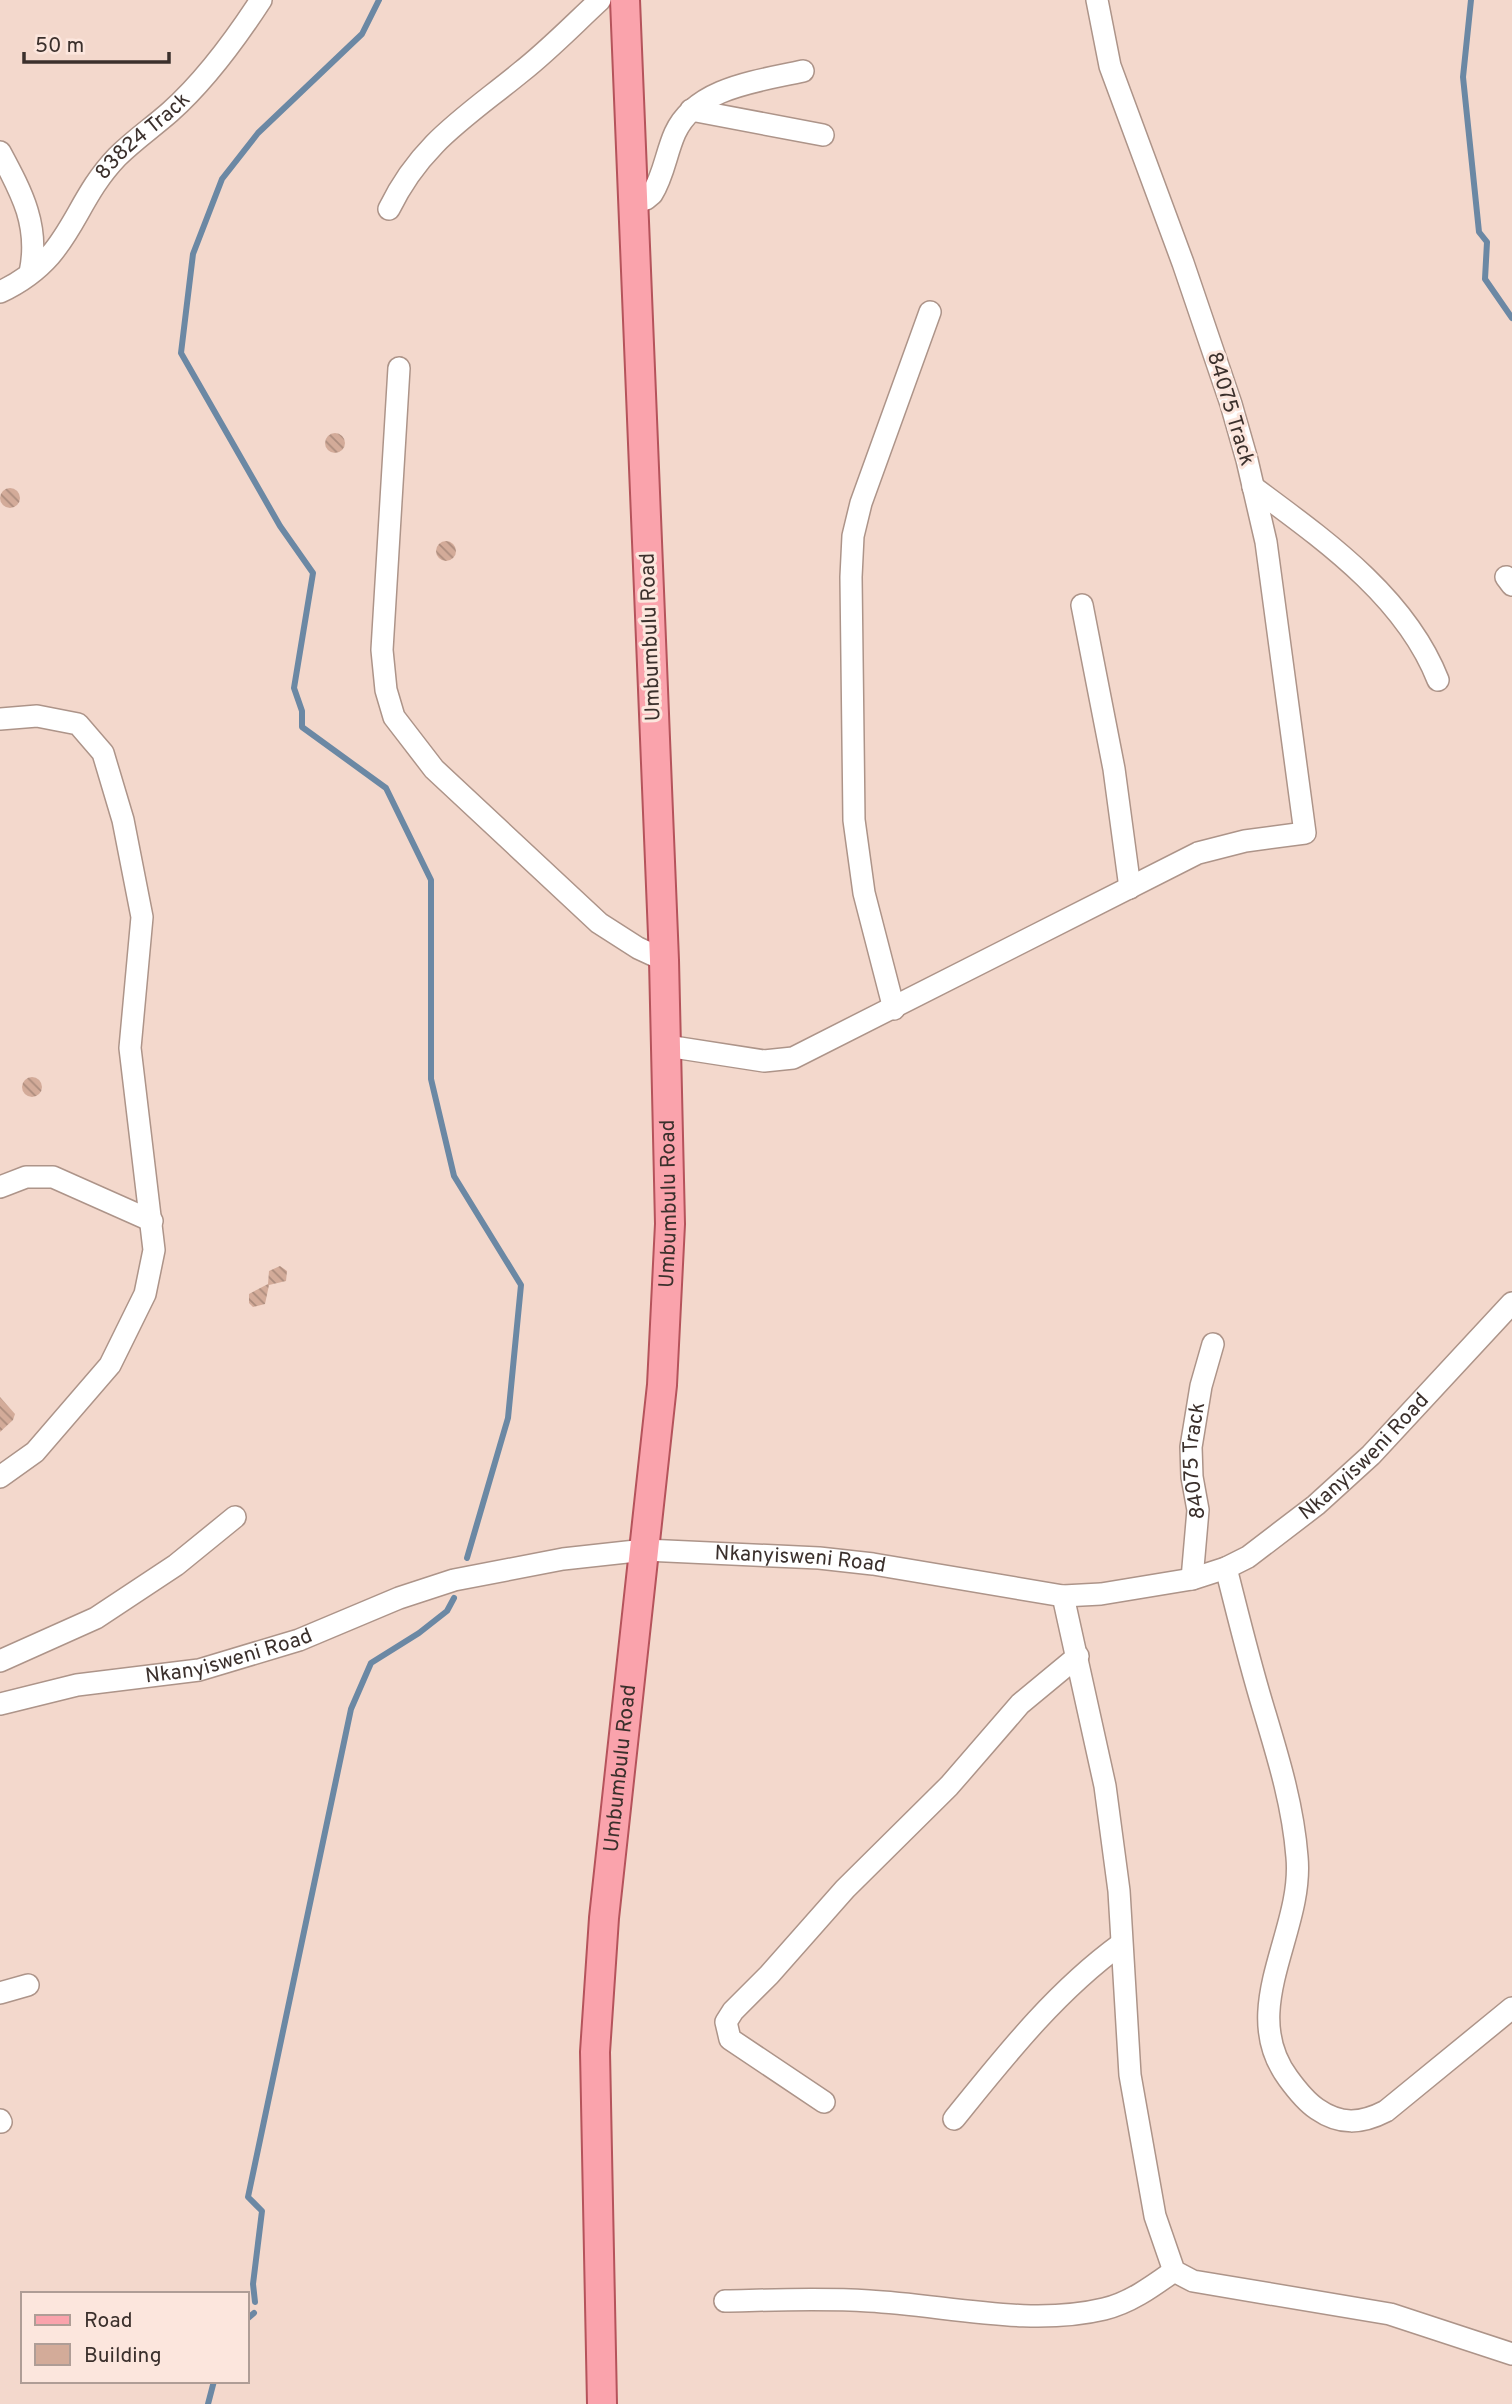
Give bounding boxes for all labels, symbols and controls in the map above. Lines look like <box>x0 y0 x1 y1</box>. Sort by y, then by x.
scale bar <box>24 21 170 65</box>
text: 50 m <box>35 33 84 60</box>
street label: 83824 Track <box>89 86 196 185</box>
street label: 84075 Track <box>1200 349 1260 469</box>
street label: Umbumbulu Road <box>635 552 667 722</box>
street label: Umbumbulu Road <box>653 1119 684 1289</box>
street label: Nkanyisweni Road <box>1294 1387 1435 1527</box>
street label: 84075 Track <box>1177 1400 1212 1520</box>
street label: Nkanyisweni Road <box>714 1540 888 1579</box>
street label: Nkanyisweni Road <box>144 1622 316 1690</box>
street label: Umbumbulu Road <box>598 1683 643 1853</box>
legend <box>21 2292 248 2383</box>
text: Road <box>84 2308 133 2335</box>
text: Building <box>84 2343 162 2370</box>

